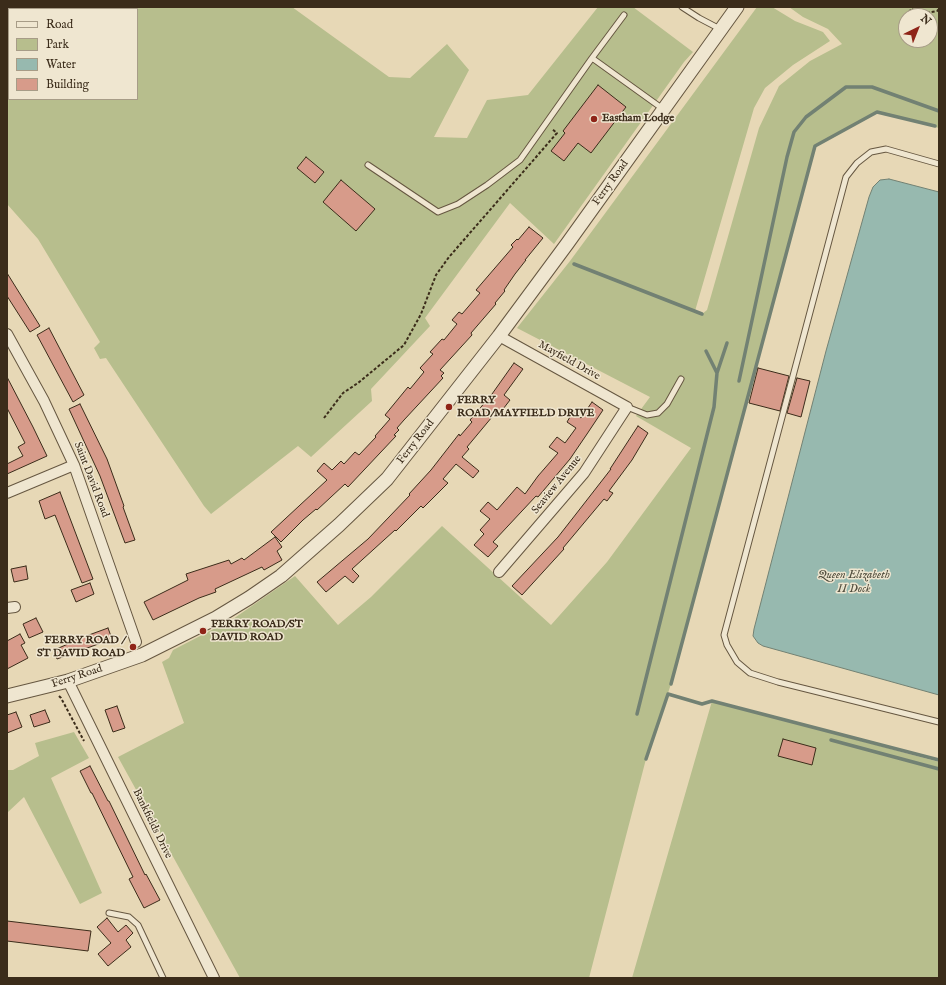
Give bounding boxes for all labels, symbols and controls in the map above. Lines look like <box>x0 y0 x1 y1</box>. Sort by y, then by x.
legend <box>8 8 138 100</box>
north arrow <box>898 8 938 48</box>
text: N <box>917 12 934 28</box>
text: Road <box>46 17 73 32</box>
text: Park <box>46 37 69 52</box>
text: Water <box>46 57 76 72</box>
text: Building <box>46 77 89 92</box>
place label: Eastham Lodge <box>602 112 674 126</box>
marker: Eastham Lodge <box>589 114 599 124</box>
street label: Ferry Road <box>590 158 632 208</box>
street label: Mayfield Drive <box>536 339 602 383</box>
place label: FERRY ROAD/MAYFIELD DRIVE <box>457 394 594 420</box>
marker: FERRY ROAD/MAYFIELD DRIVE <box>444 402 454 412</box>
street label: Ferry Road <box>395 417 437 467</box>
street label: Saint David Road <box>71 440 111 520</box>
street label: Seaview Avenue <box>529 453 585 517</box>
water label: Queen Elizabeth II Dock <box>818 569 890 597</box>
place label: FERRY ROAD/ST DAVID ROAD <box>211 618 303 644</box>
marker: FERRY ROAD/ST DAVID ROAD <box>198 626 208 636</box>
place label: FERRY ROAD / ST DAVID ROAD <box>37 634 125 660</box>
marker: FERRY ROAD / ST DAVID ROAD <box>128 642 138 652</box>
street label: Ferry Road <box>50 663 104 691</box>
street label: Bankfields Drive <box>129 787 175 861</box>

